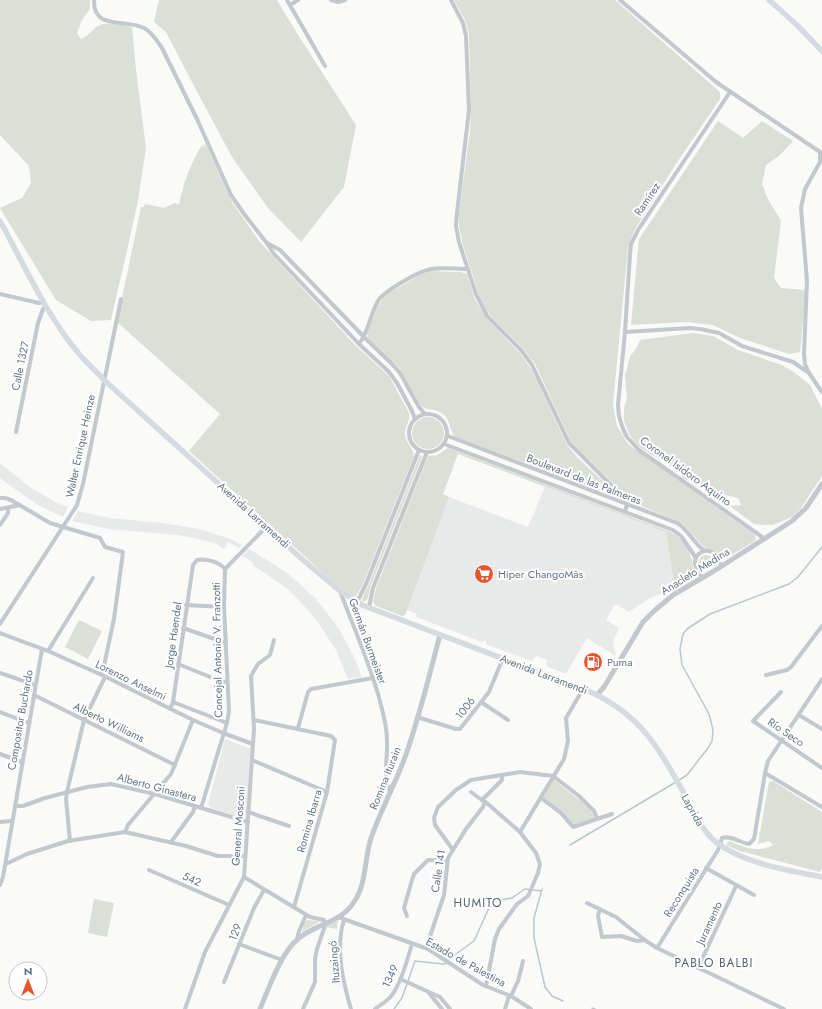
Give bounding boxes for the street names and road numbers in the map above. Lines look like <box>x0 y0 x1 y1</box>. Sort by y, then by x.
street label: Ramírez <box>630 179 664 219</box>
street label: Calle 1327 <box>7 340 33 392</box>
street label: Walter Enrique Heinze <box>61 393 99 499</box>
street label: Coronel Isidoro Aquino <box>637 432 735 510</box>
street label: Boulevard de las Palmeras <box>524 450 644 508</box>
street label: Avenida Larramendi <box>214 478 294 552</box>
street label: Anacleto Medina <box>657 543 733 599</box>
street label: Concejal Antonio V. Franzotti <box>208 582 226 718</box>
street label: Germán Burmeister <box>345 596 391 686</box>
street label: Jorge Haendel <box>160 601 186 671</box>
street label: Avenida Larramendi <box>498 650 590 698</box>
street label: Lorenzo Anselmi <box>93 656 169 704</box>
street label: Compositor Buchardo <box>3 669 37 771</box>
street label: 1006 <box>451 693 479 723</box>
street label: Alberto Williams <box>71 698 148 746</box>
street label: Río Seco <box>764 714 808 750</box>
street label: Romina Iturain <box>365 744 405 812</box>
street label: Alberto Ginastera <box>115 769 199 805</box>
street label: General Mosconi <box>227 786 249 866</box>
street label: Romina Ibarra <box>292 788 326 854</box>
street label: Laprida <box>678 791 708 829</box>
street label: Calle 141 <box>427 848 449 894</box>
street label: Reconquista <box>659 864 703 920</box>
street label: 542 <box>180 868 204 890</box>
street label: Juramento <box>691 899 726 949</box>
street label: 129 <box>224 921 246 943</box>
street label: Estado de Palestina <box>423 933 509 991</box>
street label: Ituzaingó <box>324 940 344 984</box>
street label: 1349 <box>378 962 402 990</box>

